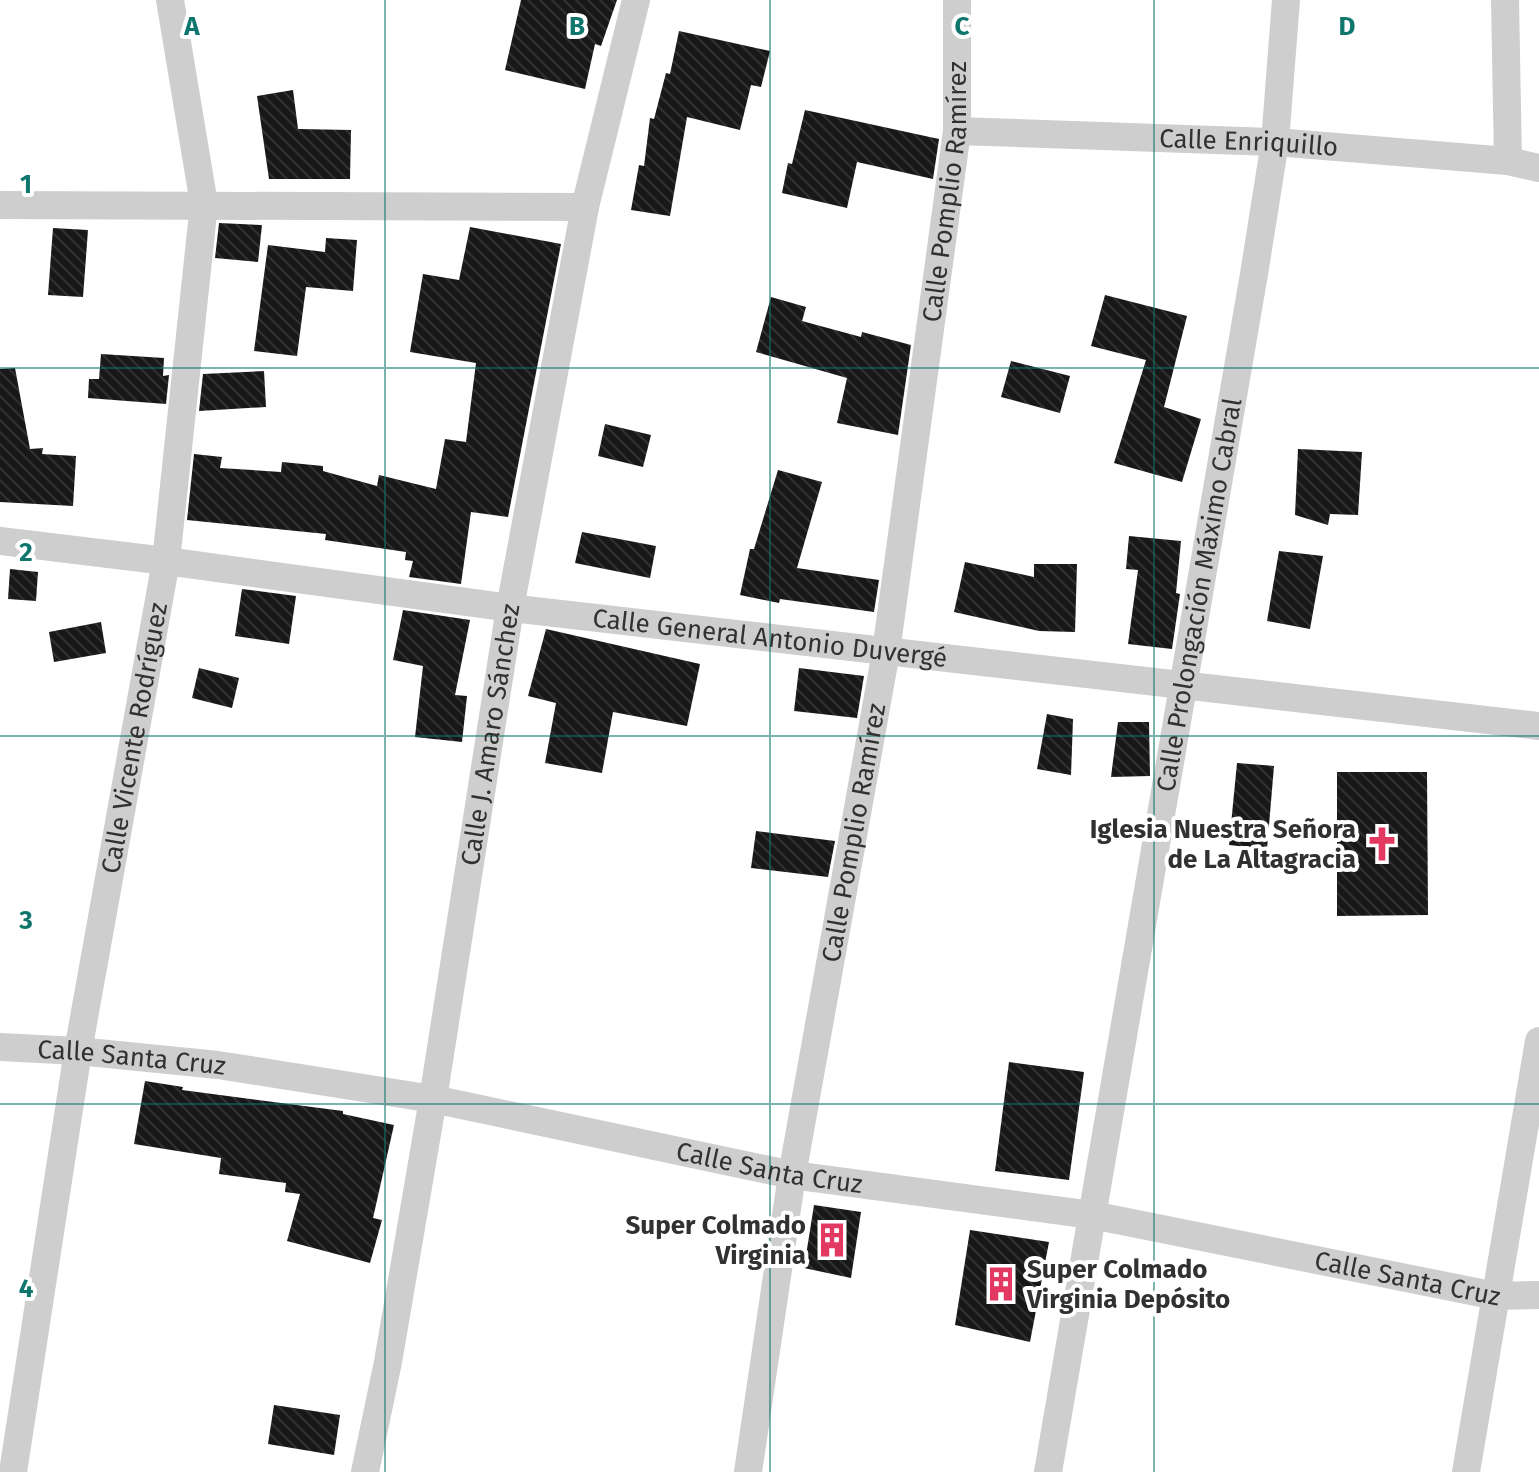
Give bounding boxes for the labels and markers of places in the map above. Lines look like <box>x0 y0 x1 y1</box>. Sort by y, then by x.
place label: Iglesia Nuestra Señora de La Altagracia <box>1090 814 1356 875</box>
church icon: Iglesia Nuestra Señora de La Altagracia <box>1363 825 1401 863</box>
place label: Super Colmado Virginia <box>625 1210 806 1271</box>
building icon: Super Colmado Virginia <box>813 1221 851 1259</box>
place label: Super Colmado Virginia Depósito <box>1026 1254 1230 1315</box>
building icon: Super Colmado Virginia Depósito <box>982 1265 1020 1303</box>

